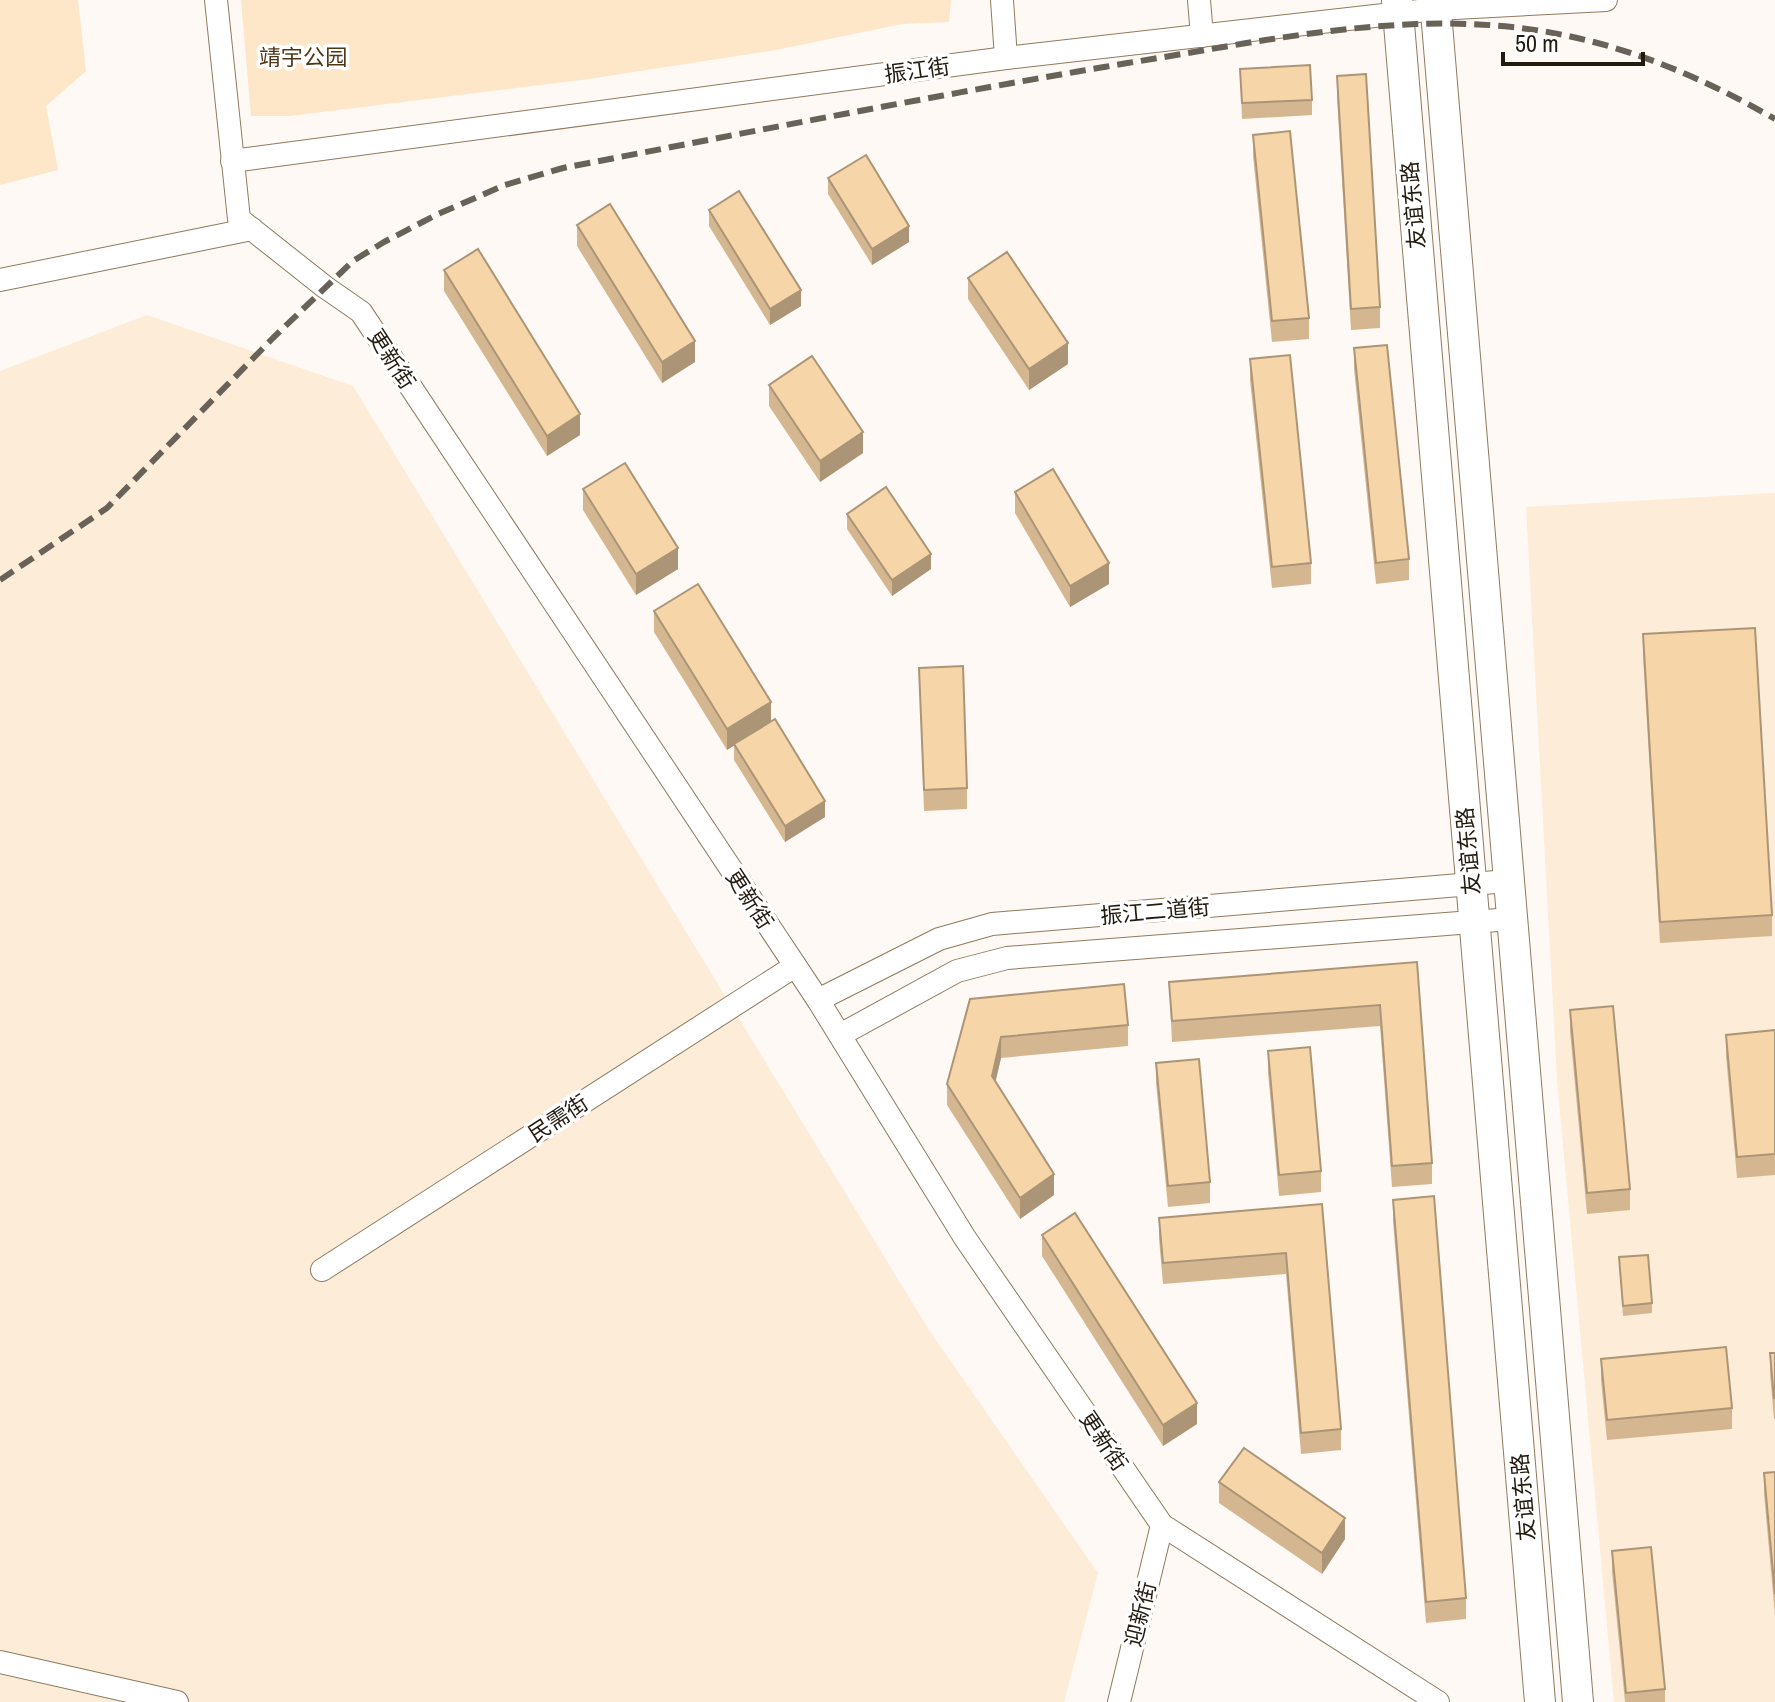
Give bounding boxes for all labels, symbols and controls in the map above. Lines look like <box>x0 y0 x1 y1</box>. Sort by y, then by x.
scale bar <box>1503 16 1643 66</box>
text: 50 m <box>1515 27 1559 59</box>
park label: 靖宇公园 <box>259 42 347 72</box>
street label: 振江街 <box>882 51 952 89</box>
street label: 友谊东路 <box>1394 160 1432 250</box>
street label: 更新街 <box>361 323 423 395</box>
street label: 友谊东路 <box>1449 806 1487 896</box>
street label: 更新街 <box>719 863 781 935</box>
street label: 振江二道街 <box>1099 891 1211 931</box>
street label: 民需街 <box>522 1087 594 1149</box>
street label: 更新街 <box>1073 1405 1135 1477</box>
street label: 友谊东路 <box>1504 1452 1542 1542</box>
street label: 迎新街 <box>1117 1578 1163 1650</box>

